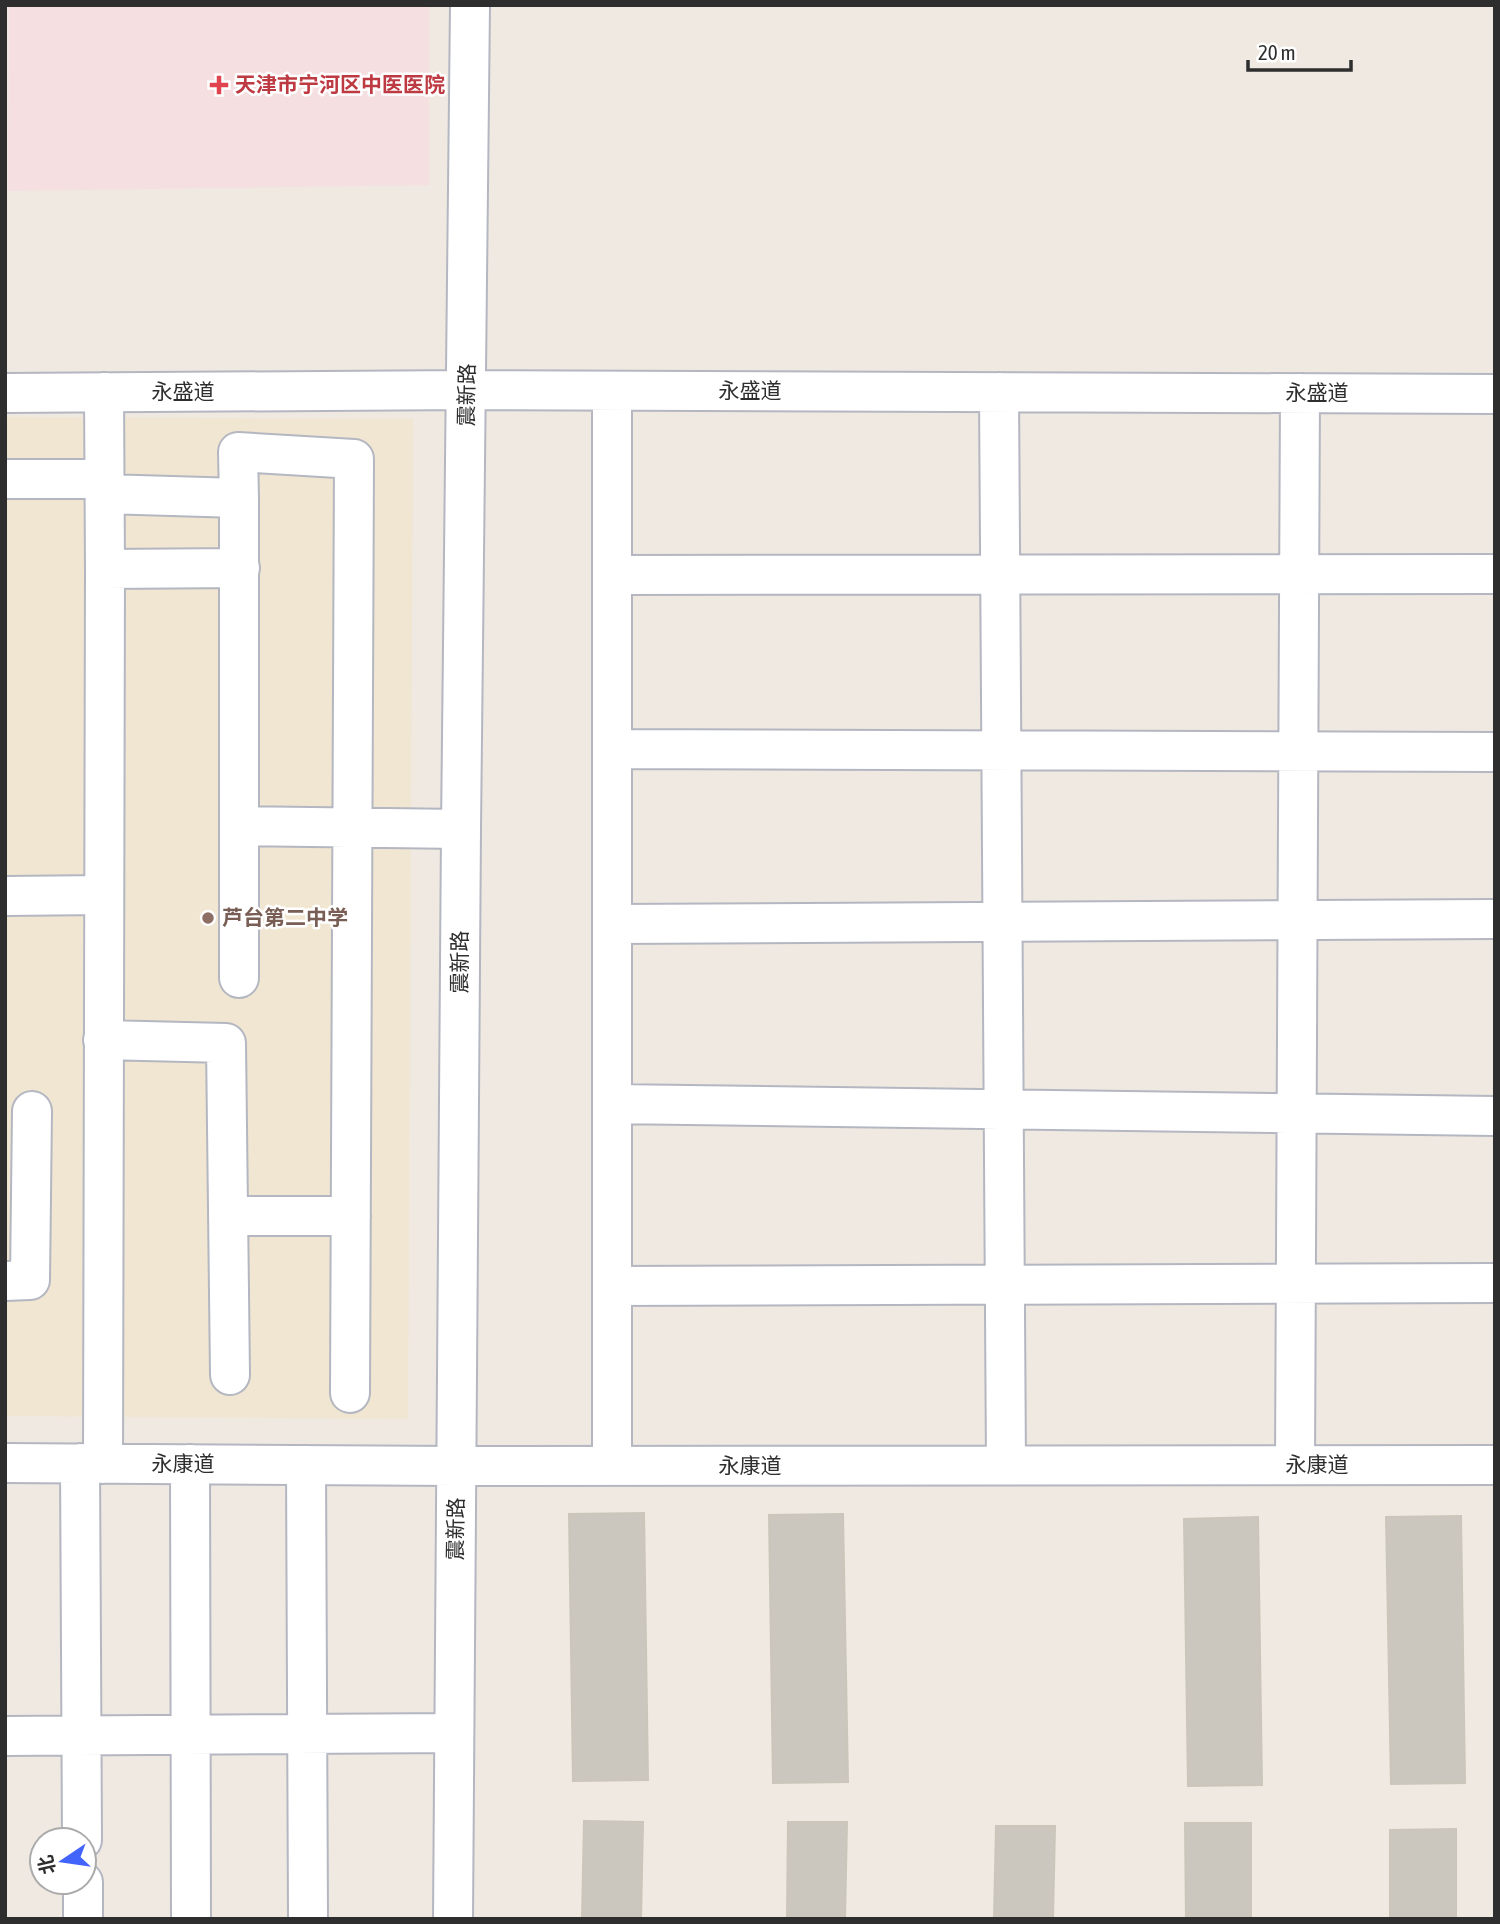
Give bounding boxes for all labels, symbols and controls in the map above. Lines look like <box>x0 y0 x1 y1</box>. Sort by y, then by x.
scale bar <box>1248 28 1351 72</box>
text: 20 m <box>1258 40 1296 64</box>
place label: 天津市宁河区中医医院 <box>235 72 445 96</box>
marker: 天津市宁河区中医医院 <box>209 75 229 95</box>
street label: 震新路 <box>453 363 479 427</box>
street label: 永盛道 <box>719 378 782 402</box>
street label: 永盛道 <box>152 379 215 403</box>
street label: 永盛道 <box>1286 380 1349 404</box>
place label: 芦台第二中学 <box>222 905 348 929</box>
marker: 芦台第二中学 <box>200 910 216 926</box>
street label: 震新路 <box>447 931 471 994</box>
street label: 永康道 <box>152 1451 215 1475</box>
street label: 永康道 <box>1286 1452 1349 1476</box>
street label: 永康道 <box>719 1453 782 1477</box>
street label: 震新路 <box>442 1497 468 1561</box>
north arrow <box>28 1826 98 1896</box>
text: 北 <box>34 1853 59 1877</box>

